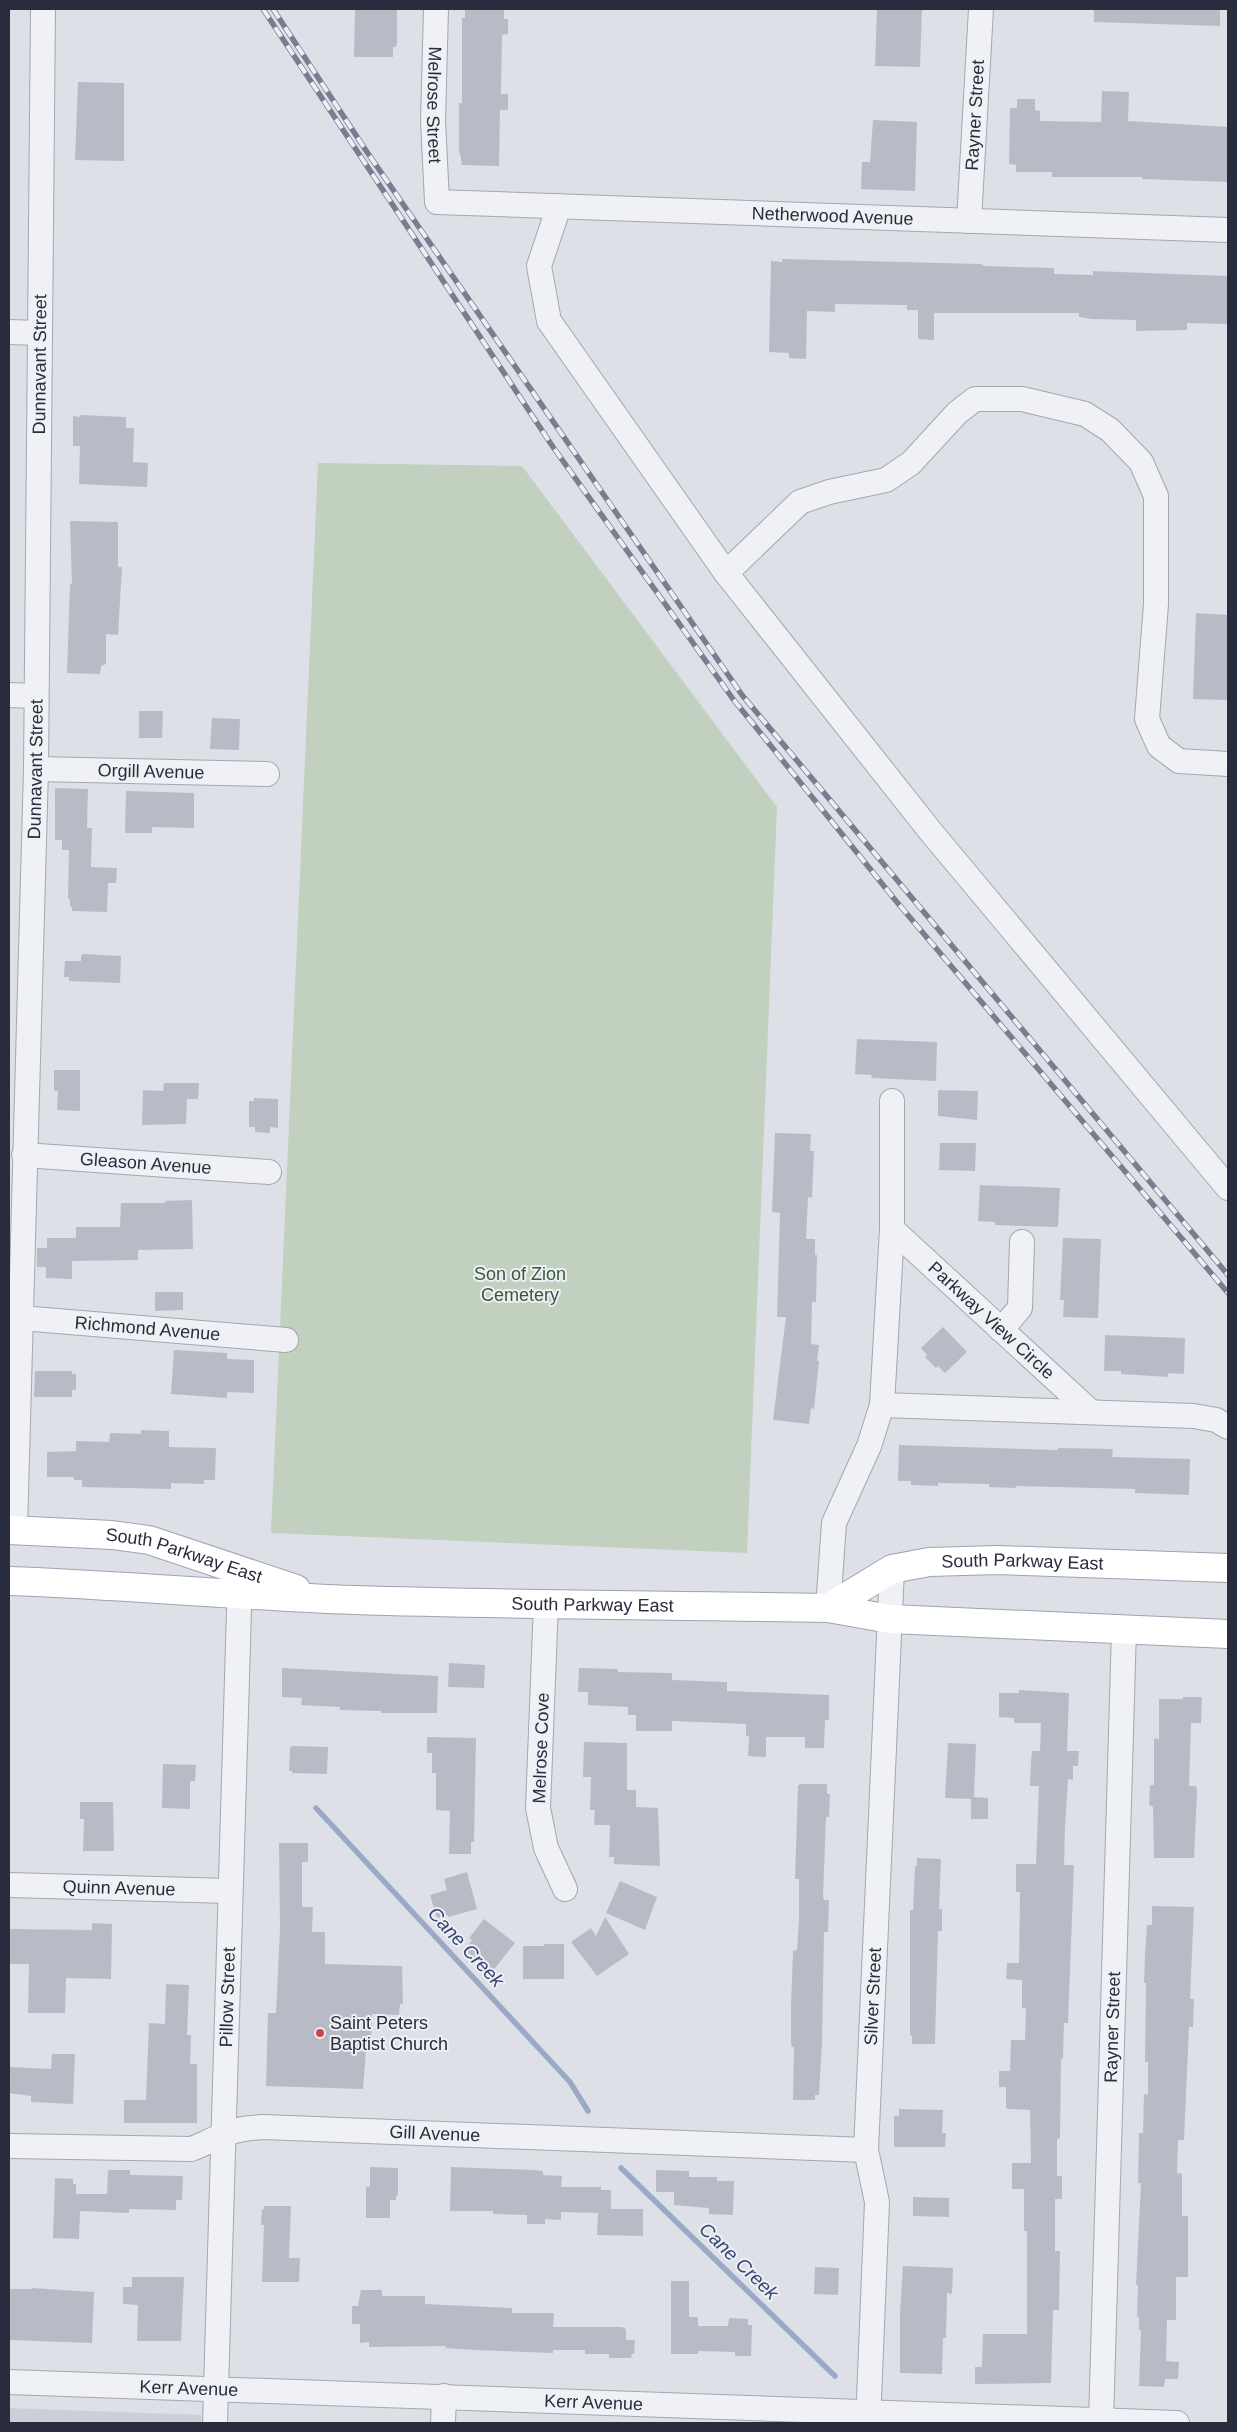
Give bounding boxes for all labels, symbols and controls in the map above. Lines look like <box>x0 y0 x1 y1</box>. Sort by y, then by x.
street label: Melrose Street <box>423 46 445 164</box>
street label: Rayner Street <box>962 59 988 171</box>
street label: Netherwood Avenue <box>751 203 914 229</box>
street label: Dunnavant Street <box>29 294 50 434</box>
street label: Dunnavant Street <box>24 699 47 840</box>
street label: Orgill Avenue <box>97 760 205 783</box>
street label: Gleason Avenue <box>79 1149 212 1178</box>
street label: Parkway View Circle <box>924 1258 1058 1383</box>
park label: Son of Zion Cemetery <box>474 1264 566 1305</box>
street label: Richmond Avenue <box>74 1313 221 1345</box>
street label: South Parkway East <box>105 1525 265 1587</box>
street label: South Parkway East <box>941 1550 1104 1574</box>
street label: South Parkway East <box>511 1594 674 1616</box>
street label: Melrose Cove <box>529 1692 553 1804</box>
street label: Quinn Avenue <box>62 1876 176 1900</box>
water label: Cane Creek <box>424 1903 509 1992</box>
street label: Pillow Street <box>216 1947 239 2048</box>
street label: Silver Street <box>861 1947 885 2046</box>
street label: Rayner Street <box>1101 1971 1124 2083</box>
place label: Saint Peters Baptist Church <box>330 2013 448 2054</box>
marker: Saint Peters Baptist Church <box>314 2027 326 2039</box>
street label: Gill Avenue <box>389 2122 481 2145</box>
water label: Cane Creek <box>695 2218 784 2305</box>
street label: Kerr Avenue <box>139 2377 239 2400</box>
street label: Kerr Avenue <box>544 2391 643 2414</box>

